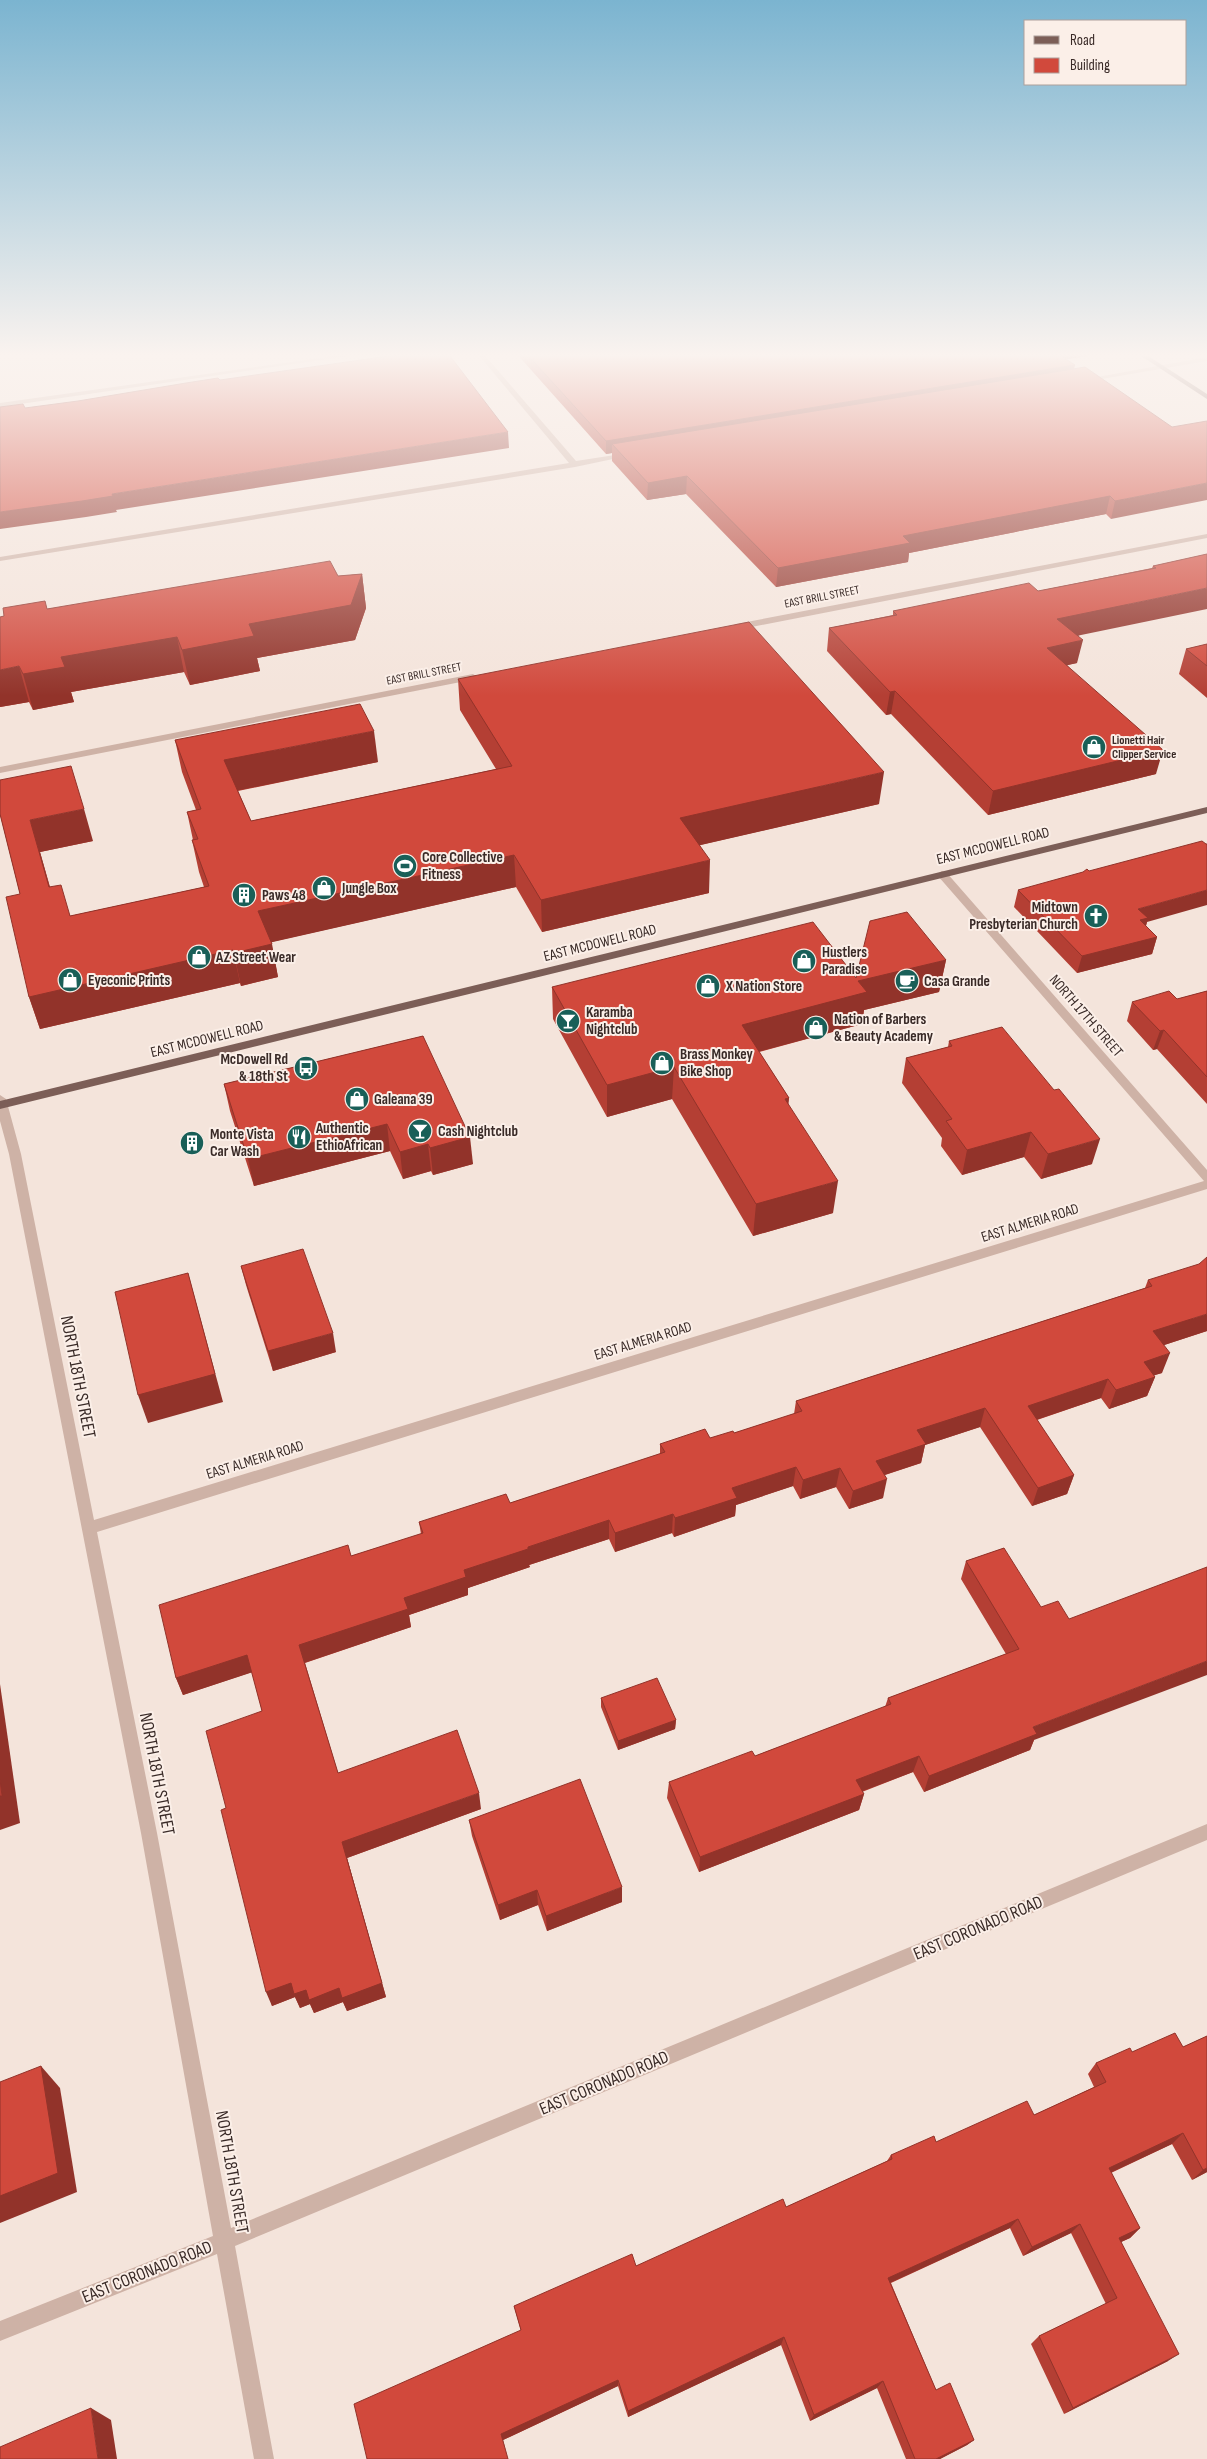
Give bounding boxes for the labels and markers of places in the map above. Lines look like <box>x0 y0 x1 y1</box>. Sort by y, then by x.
place label: Lionetti Hair Clipper Service <box>1112 733 1176 762</box>
shop icon: Lionetti Hair Clipper Service <box>1081 734 1107 760</box>
place label: Core Collective Fitness <box>422 848 503 884</box>
sports icon: Core Collective Fitness <box>392 853 418 879</box>
shop icon: Jungle Box <box>311 875 337 901</box>
place label: Jungle Box <box>341 879 397 898</box>
building icon: Paws 48 <box>231 882 257 908</box>
place label: Paws 48 <box>262 886 306 905</box>
place label: Midtown Presbyterian Church <box>969 898 1078 934</box>
church icon: Midtown Presbyterian Church <box>1083 903 1109 929</box>
place label: Hustlers Paradise <box>822 943 867 979</box>
shop icon: AZ Street Wear <box>186 944 212 970</box>
place label: AZ Street Wear <box>215 948 296 967</box>
shop icon: Hustlers Paradise <box>791 948 817 974</box>
shop icon: Eyeconic Prints <box>57 967 83 993</box>
cafe icon: Casa Grande <box>894 968 920 994</box>
place label: Eyeconic Prints <box>88 971 170 990</box>
place label: Casa Grande <box>924 972 990 991</box>
shop icon: X Nation Store <box>695 973 721 999</box>
place label: X Nation Store <box>725 977 802 996</box>
place label: Karamba Nightclub <box>586 1003 637 1039</box>
bar icon: Karamba Nightclub <box>555 1008 581 1034</box>
place label: Nation of Barbers & Beauty Academy <box>834 1010 934 1046</box>
shop icon: Nation of Barbers & Beauty Academy <box>803 1015 829 1041</box>
place label: Brass Monkey Bike Shop <box>680 1045 754 1081</box>
place label: McDowell Rd & 18th St <box>220 1050 288 1086</box>
shop icon: Brass Monkey Bike Shop <box>649 1050 675 1076</box>
bus stop icon: McDowell Rd & 18th St <box>293 1055 319 1081</box>
shop icon: Galeana 39 <box>344 1086 370 1112</box>
place label: Galeana 39 <box>374 1090 433 1109</box>
bar icon: Cash Nightclub <box>407 1118 433 1144</box>
place label: Authentic EthioAfrican <box>315 1119 382 1155</box>
place label: Cash Nightclub <box>438 1122 518 1141</box>
restaurant icon: Authentic EthioAfrican <box>286 1124 312 1150</box>
place label: Monte Vista Car Wash <box>210 1125 274 1161</box>
building icon: Monte Vista Car Wash <box>179 1130 205 1156</box>

